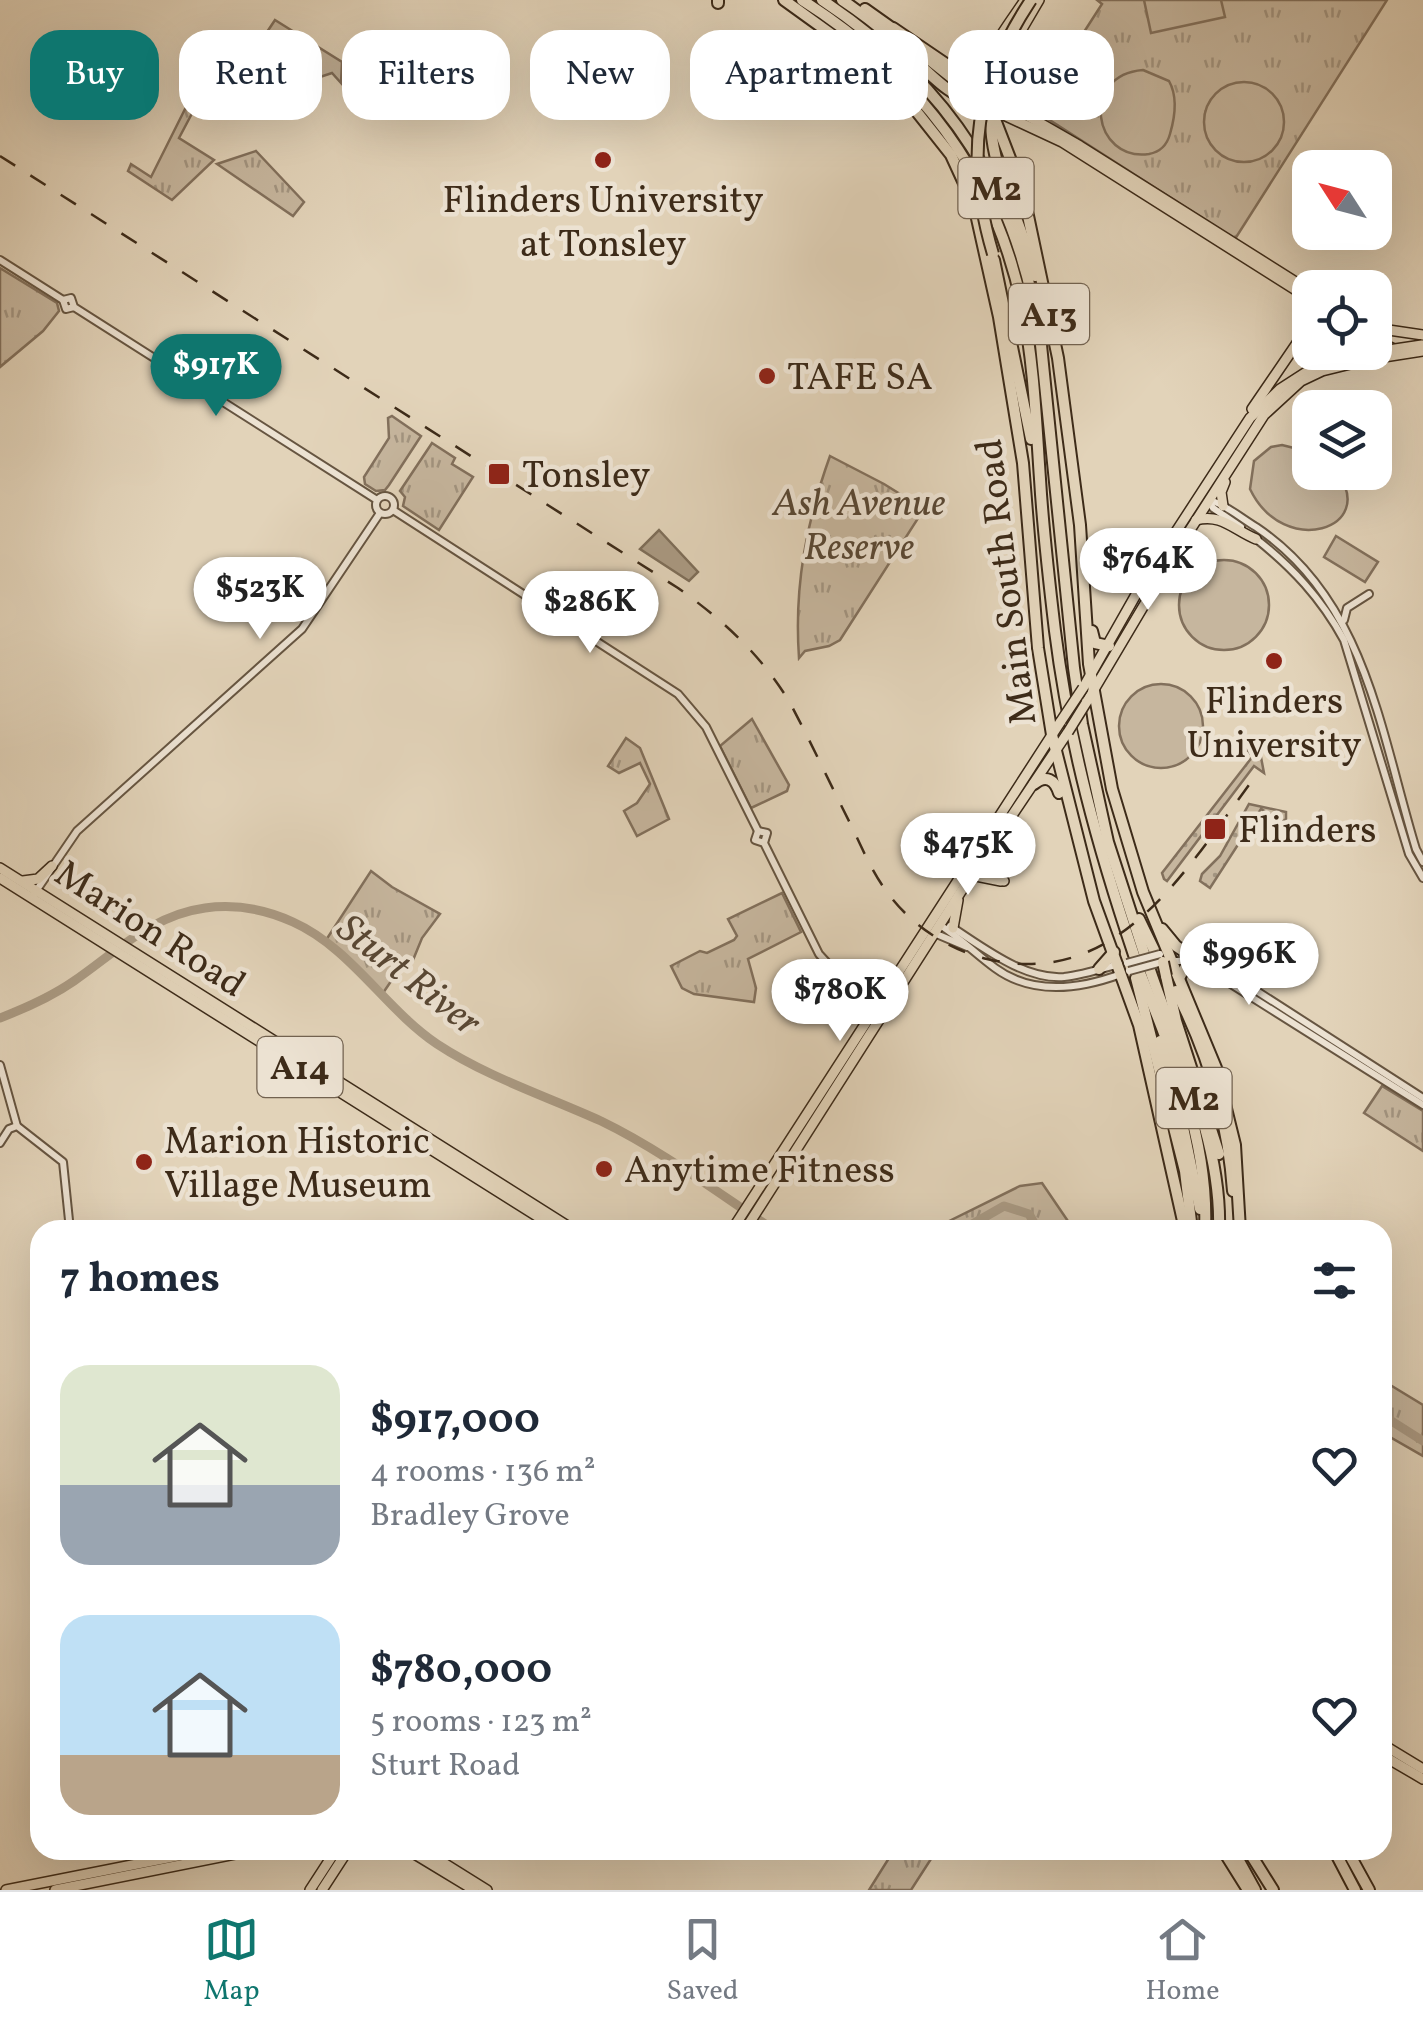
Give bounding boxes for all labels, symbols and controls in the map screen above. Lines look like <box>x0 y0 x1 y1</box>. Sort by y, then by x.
chip: Buy <box>30 30 159 120</box>
chip: Rent <box>179 30 322 120</box>
chip: Filters <box>342 30 510 120</box>
chip: New <box>530 30 670 120</box>
chip: Apartment <box>690 30 928 120</box>
chip: House <box>948 30 1114 120</box>
marker: Flinders University at Tonsley <box>592 149 614 171</box>
north arrow <box>1292 150 1392 250</box>
map controls <box>1292 150 1392 490</box>
road number: M2 <box>958 158 1034 218</box>
place label: Flinders University at Tonsley <box>442 176 764 273</box>
button: locate <box>1292 270 1392 370</box>
road number: A13 <box>1009 284 1089 344</box>
pin: $917K <box>146 334 286 419</box>
text: $917K <box>173 344 259 388</box>
place label: TAFE SA <box>787 353 933 406</box>
marker: TAFE SA <box>756 365 778 387</box>
button: layers <box>1292 390 1392 490</box>
street label: Main South Road <box>965 435 1052 728</box>
place label: Tonsley <box>522 451 650 504</box>
marker: Tonsley <box>486 461 512 487</box>
park label: Ash Avenue Reserve <box>771 479 945 576</box>
pin: $764K <box>1078 528 1218 613</box>
text: $764K <box>1102 538 1194 582</box>
pin: $523K <box>190 557 330 642</box>
text: $523K <box>216 567 304 611</box>
pin: $286K <box>520 571 660 656</box>
text: $286K <box>544 581 636 625</box>
marker: Flinders University <box>1263 650 1285 672</box>
place label: Flinders University <box>1187 677 1362 774</box>
place label: Flinders <box>1238 806 1376 859</box>
pin: $475K <box>898 813 1038 898</box>
marker: Flinders <box>1202 816 1228 842</box>
text: $475K <box>923 823 1013 867</box>
street label: Marion Road <box>43 849 255 1013</box>
water label: Sturt River <box>323 903 492 1052</box>
pin: $996K <box>1179 923 1319 1008</box>
text: $996K <box>1202 933 1296 977</box>
pin: $780K <box>770 959 910 1044</box>
text: $780K <box>793 969 887 1013</box>
road number: A14 <box>258 1037 342 1097</box>
road number: M2 <box>1156 1068 1232 1128</box>
place label: Marion Historic Village Museum <box>164 1117 432 1214</box>
place label: Anytime Fitness <box>624 1146 895 1199</box>
marker: Marion Historic Village Museum <box>133 1151 155 1173</box>
marker: Anytime Fitness <box>593 1158 615 1180</box>
text: 7 homes <box>60 1251 220 1310</box>
icon: filters <box>1307 1253 1362 1308</box>
text: $917,000 <box>370 1392 540 1451</box>
icon: home <box>140 1405 260 1525</box>
icon: heart <box>1307 1438 1362 1493</box>
text: 4 rooms · 136 m² <box>370 1451 596 1495</box>
text: Bradley Grove <box>370 1495 570 1539</box>
text: $780,000 <box>370 1642 552 1701</box>
icon: home <box>140 1655 260 1775</box>
icon: heart <box>1307 1688 1362 1743</box>
text: 5 rooms · 123 m² <box>370 1701 592 1745</box>
text: Sturt Road <box>370 1745 520 1789</box>
tab: Map <box>203 1912 260 2011</box>
tab: Saved <box>666 1912 739 2011</box>
tab: Home <box>1145 1912 1220 2011</box>

